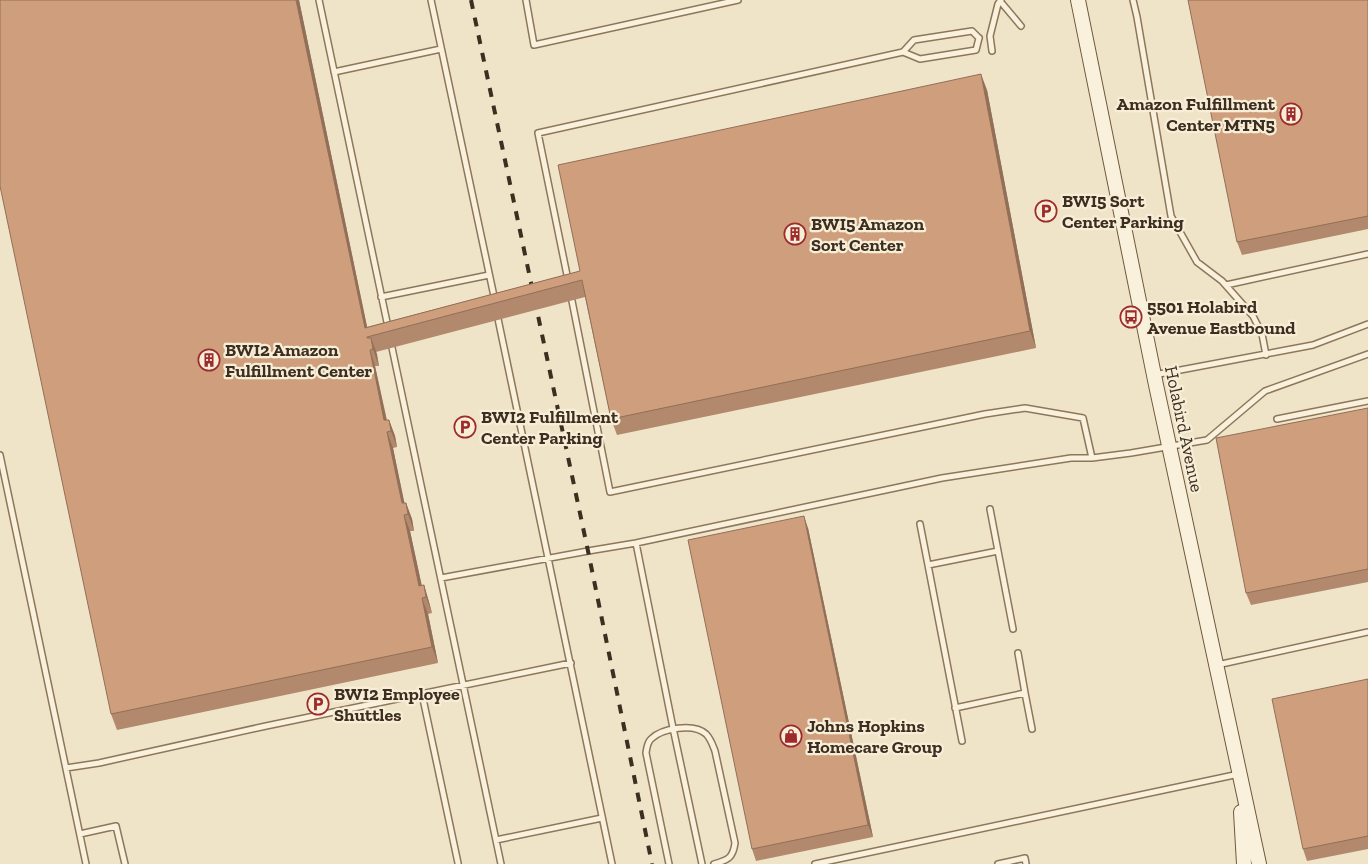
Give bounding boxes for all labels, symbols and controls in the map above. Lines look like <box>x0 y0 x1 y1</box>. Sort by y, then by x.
place label: Amazon Fulfillment Center MTN5 <box>1117 93 1276 136</box>
building icon: Amazon Fulfillment Center MTN5 <box>1279 102 1303 126</box>
place label: BWI5 Sort Center Parking <box>1062 190 1184 233</box>
parking icon: BWI5 Sort Center Parking <box>1034 199 1058 223</box>
place label: BWI5 Amazon Sort Center <box>811 213 924 256</box>
building icon: BWI5 Amazon Sort Center <box>783 222 807 246</box>
place label: 5501 Holabird Avenue Eastbound <box>1147 296 1296 339</box>
bus stop icon: 5501 Holabird Avenue Eastbound <box>1119 305 1143 329</box>
place label: BWI2 Amazon Fulfillment Center <box>225 339 372 382</box>
building icon: BWI2 Amazon Fulfillment Center <box>197 348 221 372</box>
street label: Holabird Avenue <box>1160 364 1208 494</box>
place label: BWI2 Fulfillment Center Parking <box>481 406 619 449</box>
parking icon: BWI2 Fulfillment Center Parking <box>453 415 477 439</box>
place label: BWI2 Employee Shuttles <box>334 683 460 726</box>
parking icon: BWI2 Employee Shuttles <box>306 692 330 716</box>
place label: Johns Hopkins Homecare Group <box>807 715 942 758</box>
shop icon: Johns Hopkins Homecare Group <box>779 724 803 748</box>

